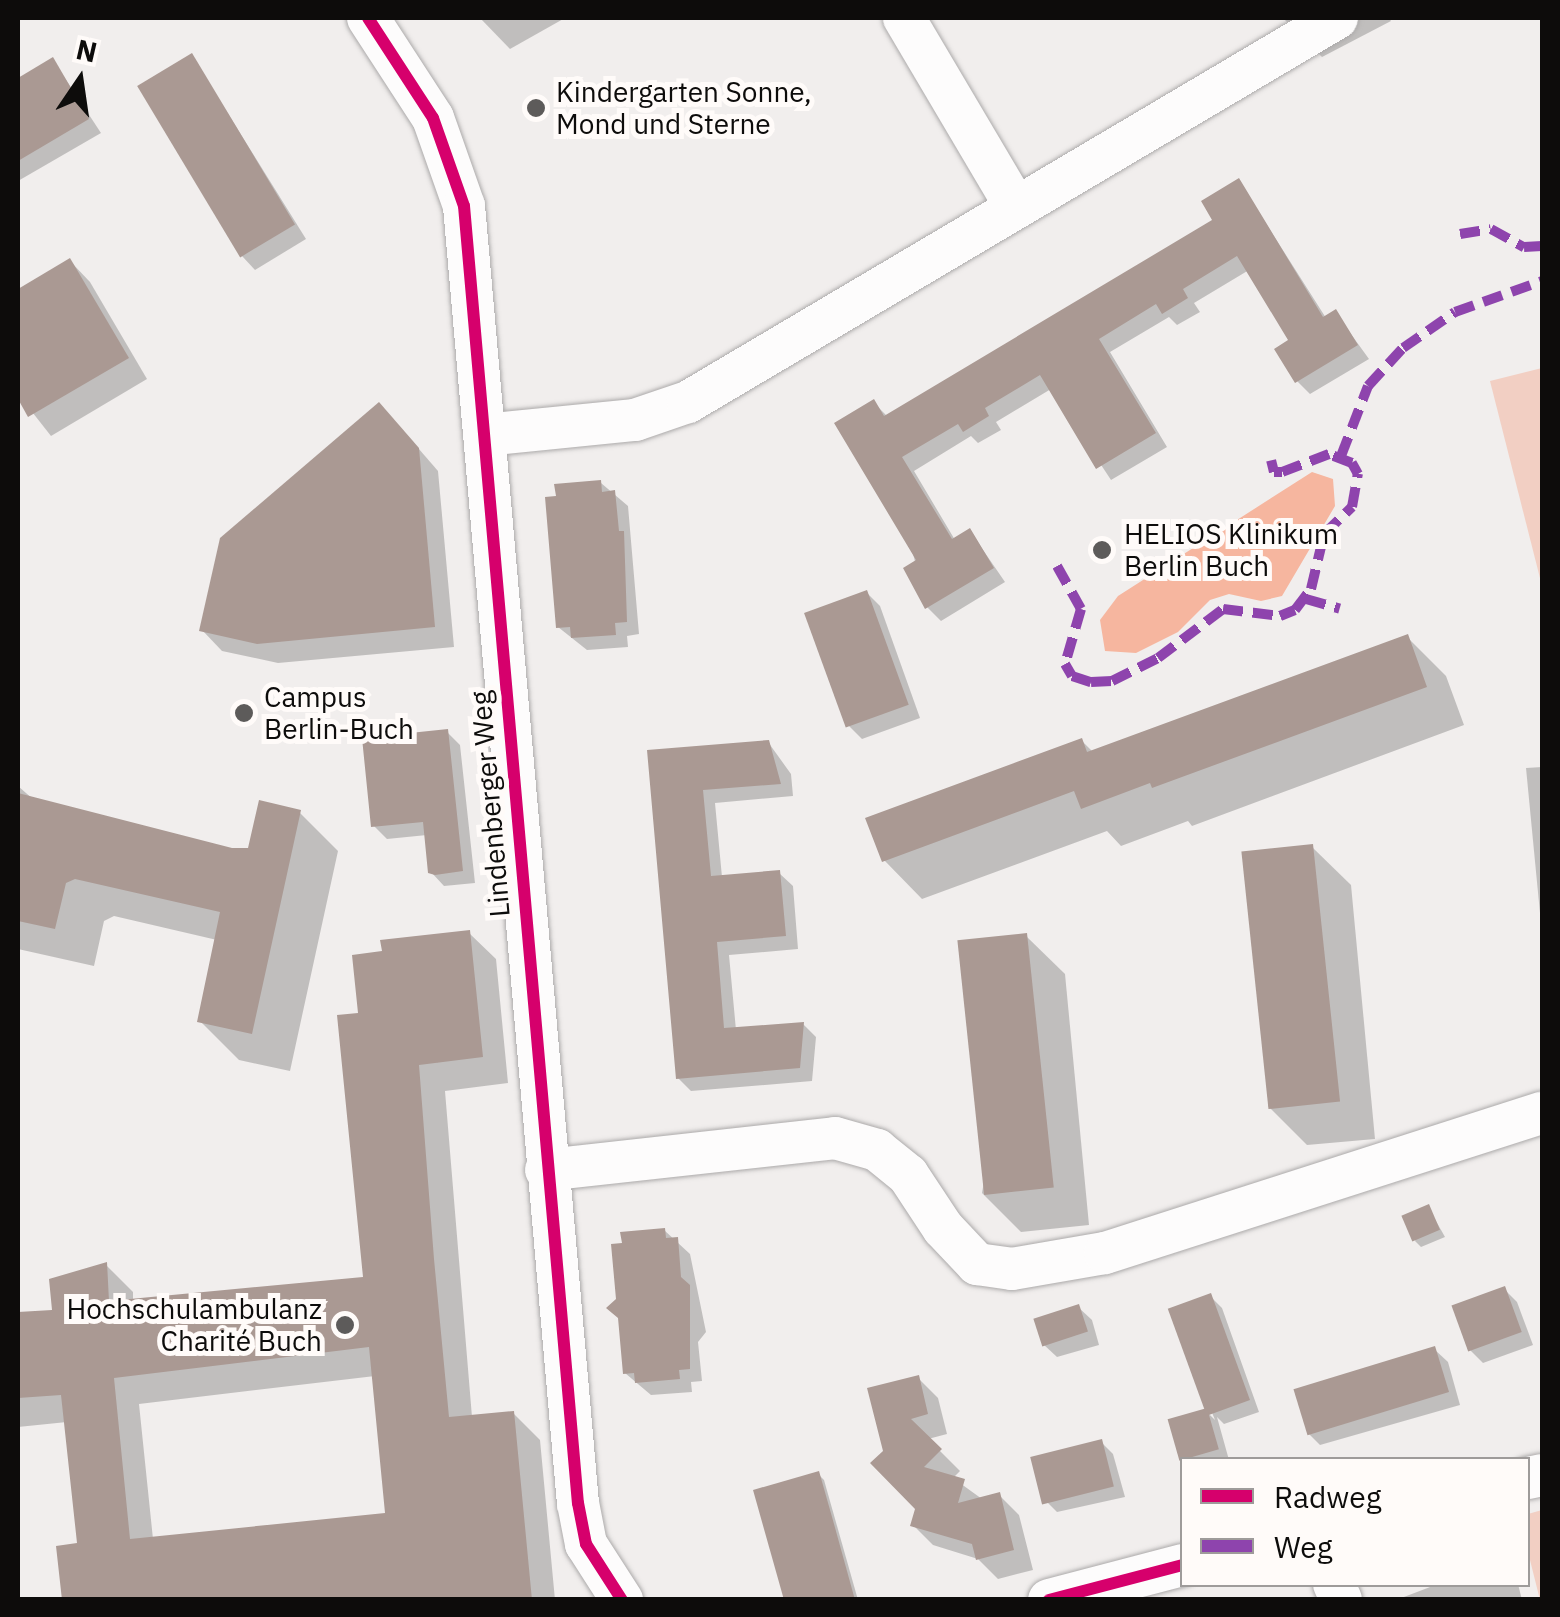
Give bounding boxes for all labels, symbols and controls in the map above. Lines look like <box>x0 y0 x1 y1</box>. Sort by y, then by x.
north arrow <box>30 30 130 130</box>
text: N <box>73 30 101 71</box>
place label: Kindergarten Sonne, Mond und Sterne <box>556 75 812 141</box>
marker: Kindergarten Sonne, Mond und Sterne <box>525 97 547 119</box>
place label: HELIOS Klinikum Berlin Buch <box>1124 517 1338 583</box>
marker: HELIOS Klinikum Berlin Buch <box>1089 537 1115 563</box>
place label: Campus Berlin-Buch <box>264 680 414 746</box>
street label: Lindenberger Weg <box>463 689 517 919</box>
marker: Campus Berlin-Buch <box>233 702 255 724</box>
place label: Hochschulambulanz Charité Buch <box>66 1292 322 1358</box>
marker: Hochschulambulanz Charité Buch <box>332 1312 358 1338</box>
legend <box>1180 1457 1530 1587</box>
text: Radweg <box>1274 1477 1382 1516</box>
text: Weg <box>1274 1527 1333 1566</box>

